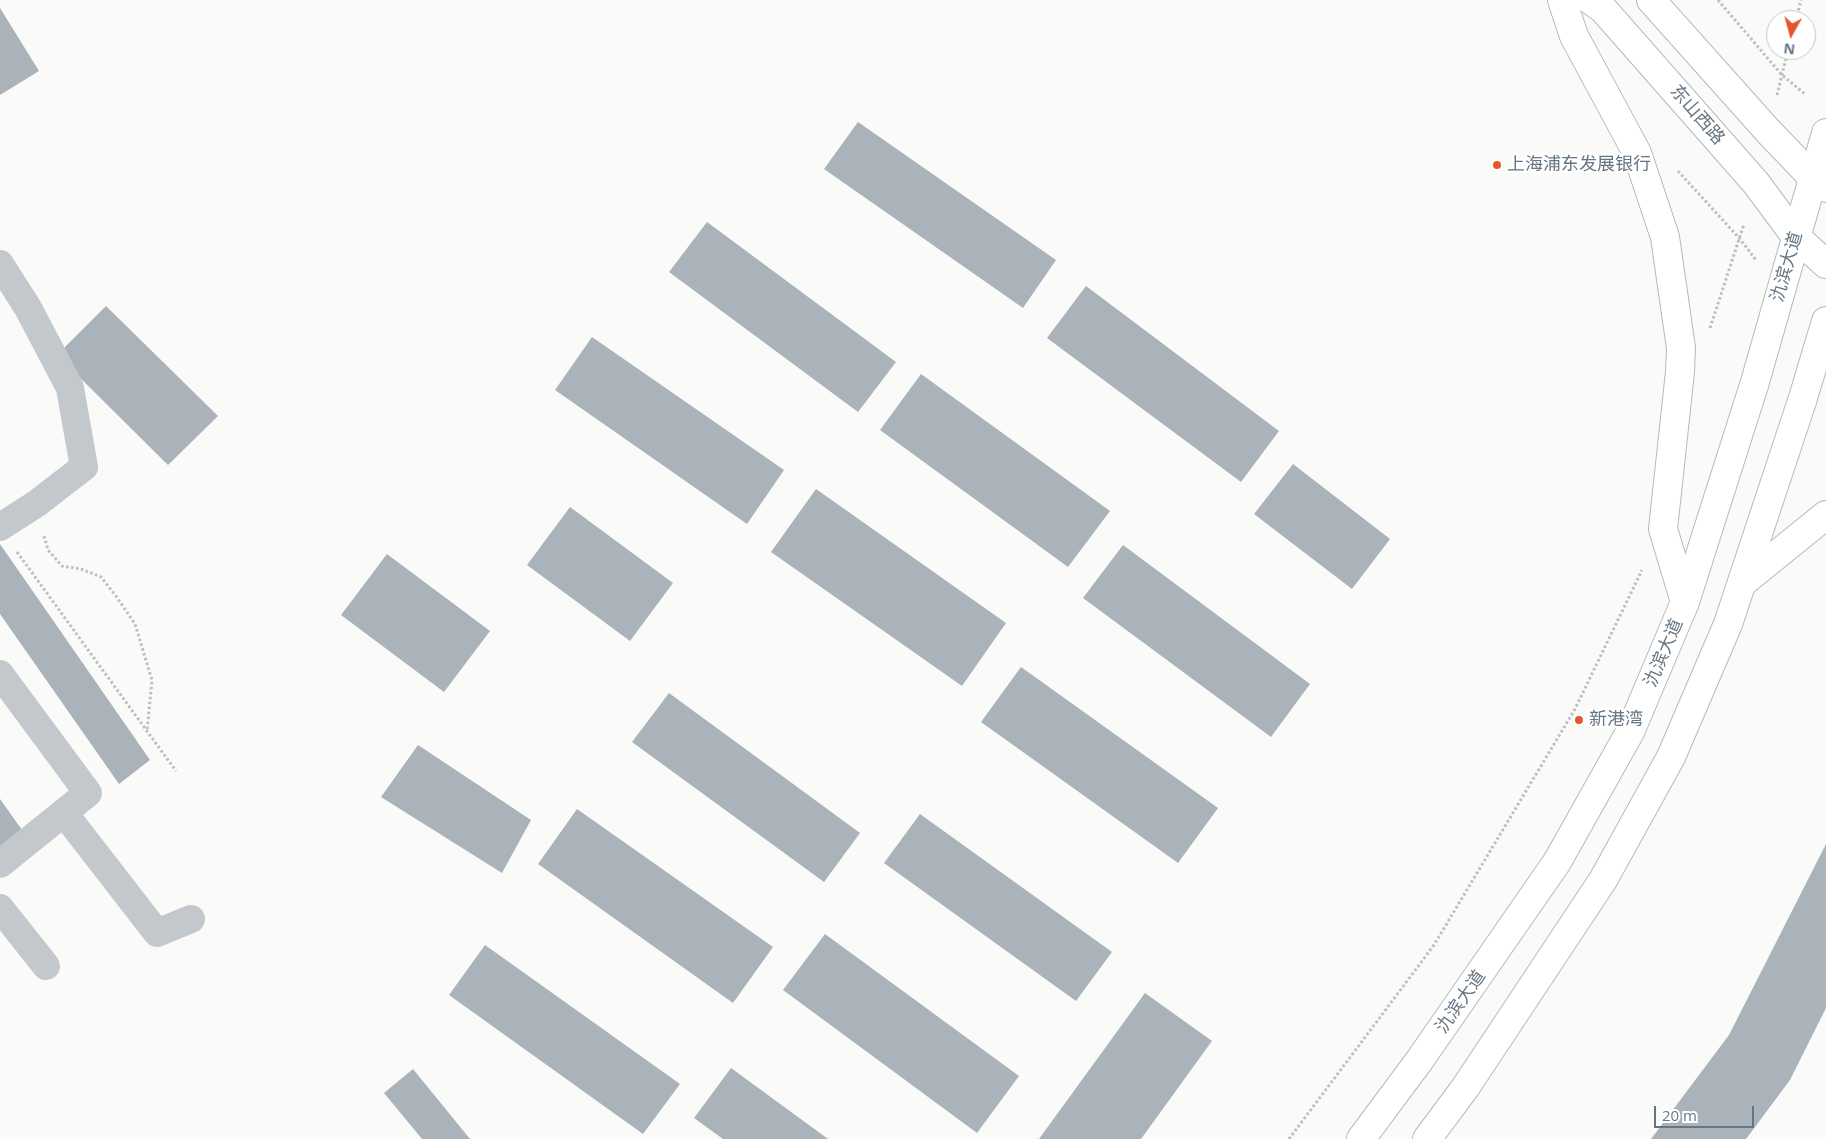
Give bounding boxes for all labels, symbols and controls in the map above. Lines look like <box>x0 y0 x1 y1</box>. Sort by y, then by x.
north arrow <box>1766 10 1816 60</box>
text: N <box>1782 39 1796 60</box>
street label: 东山西路 <box>1665 81 1729 149</box>
place label: 上海浦东发展银行 <box>1507 154 1651 176</box>
marker: 上海浦东发展银行 <box>1491 159 1503 171</box>
street label: 氿滨大道 <box>1767 229 1807 305</box>
street label: 氿滨大道 <box>1640 616 1688 690</box>
place label: 新港湾 <box>1589 709 1643 731</box>
marker: 新港湾 <box>1573 714 1585 726</box>
street label: 氿滨大道 <box>1432 966 1490 1038</box>
scale bar <box>1656 1096 1756 1128</box>
text: 20 m <box>1662 1105 1697 1125</box>

